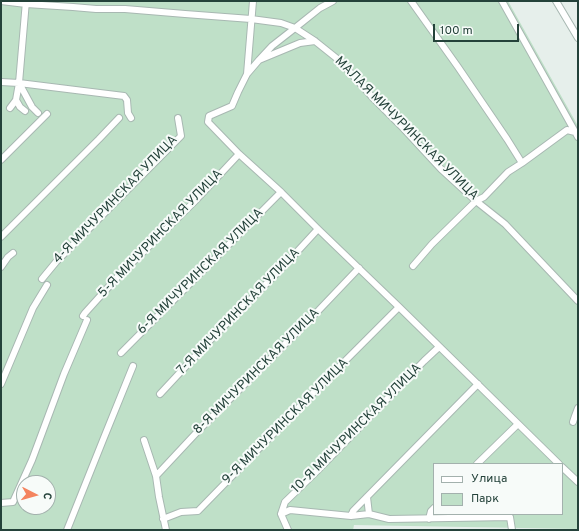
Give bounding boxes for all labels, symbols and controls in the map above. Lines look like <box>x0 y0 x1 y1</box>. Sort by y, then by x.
scale bar <box>435 16 521 42</box>
text: 100 m <box>440 23 473 39</box>
street label: МАЛАЯ МИЧУРИНСКАЯ УЛИЦА <box>331 54 481 204</box>
street label: 4-Я МИЧУРИНСКАЯ УЛИЦА <box>51 133 181 267</box>
street label: 5-Я МИЧУРИНСКАЯ УЛИЦА <box>96 167 226 301</box>
street label: 6-Я МИЧУРИНСКАЯ УЛИЦА <box>135 206 267 338</box>
street label: 7-Я МИЧУРИНСКАЯ УЛИЦА <box>174 245 304 379</box>
street label: 8-Я МИЧУРИНСКАЯ УЛИЦА <box>191 306 323 438</box>
street label: 9-Я МИЧУРИНСКАЯ УЛИЦА <box>220 356 352 488</box>
street label: 10-Я МИЧУРИНСКАЯ УЛИЦА <box>289 361 425 497</box>
legend <box>433 463 563 515</box>
text: Улица <box>471 471 507 487</box>
north arrow <box>16 475 56 515</box>
text: Парк <box>471 491 499 507</box>
text: С <box>40 492 54 500</box>

